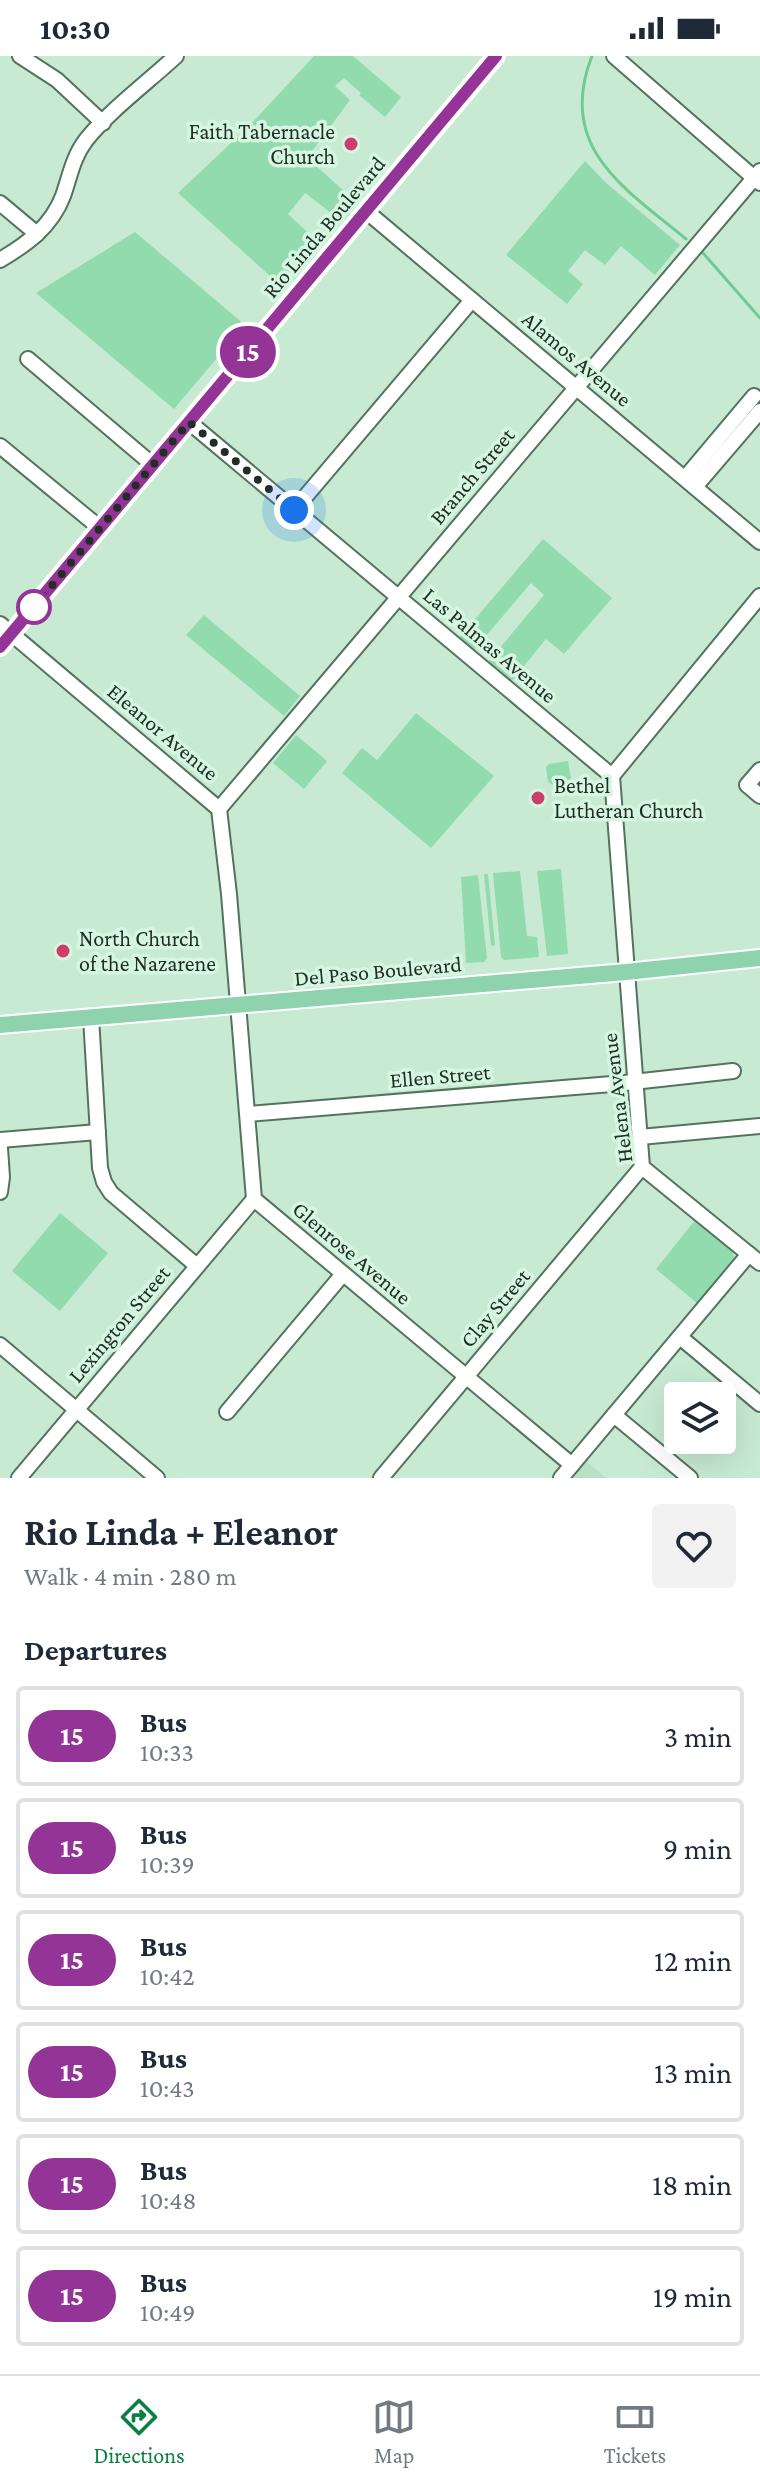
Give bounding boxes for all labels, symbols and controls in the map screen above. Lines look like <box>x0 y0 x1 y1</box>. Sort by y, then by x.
text: 10:30 <box>40 12 111 45</box>
place label: Faith Tabernacle Church <box>189 119 335 169</box>
marker: Faith Tabernacle Church <box>342 135 360 153</box>
street label: Rio Linda Boulevard <box>258 151 391 303</box>
street label: Alamos Avenue <box>517 306 637 412</box>
line badge: 15 <box>212 326 284 378</box>
text: 15 <box>236 336 260 367</box>
street label: Branch Street <box>425 422 520 529</box>
your location <box>274 490 314 530</box>
street label: Las Palmas Avenue <box>418 582 562 708</box>
unlabelled marker <box>17 590 51 624</box>
street label: Eleanor Avenue <box>102 678 224 786</box>
place label: Bethel Lutheran Church <box>554 773 704 823</box>
marker: Bethel Lutheran Church <box>529 789 547 807</box>
place label: North Church of the Nazarene <box>79 926 216 976</box>
marker: North Church of the Nazarene <box>54 942 72 960</box>
street label: Del Paso Boulevard <box>293 951 463 991</box>
street label: Helena Avenue <box>597 1032 637 1164</box>
street label: Ellen Street <box>389 1059 492 1093</box>
street label: Glenrose Avenue <box>288 1196 416 1310</box>
street label: Lexington Street <box>63 1260 175 1387</box>
street label: Clay Street <box>455 1263 535 1352</box>
map controls <box>664 1382 736 1454</box>
button: layers <box>664 1382 736 1454</box>
button: heart <box>652 1504 736 1588</box>
text: Rio Linda + Eleanor <box>24 1511 338 1553</box>
text: Walk · 4 min · 280 m <box>24 1562 237 1591</box>
text: Departures <box>24 1633 167 1666</box>
text: Bus <box>140 1705 187 1738</box>
text: 15 <box>60 1720 84 1751</box>
text: 3 min <box>664 1720 732 1753</box>
text: 10:33 <box>140 1738 194 1767</box>
text: Bus <box>140 1817 187 1850</box>
text: 15 <box>60 1832 84 1863</box>
text: 9 min <box>663 1832 732 1865</box>
text: 10:39 <box>140 1850 195 1879</box>
text: Bus <box>140 1929 187 1962</box>
text: 15 <box>60 1944 84 1975</box>
text: 12 min <box>654 1944 732 1977</box>
text: 10:42 <box>140 1962 195 1991</box>
text: Bus <box>140 2041 187 2074</box>
text: 15 <box>60 2056 84 2087</box>
text: 13 min <box>654 2056 732 2089</box>
text: 10:43 <box>140 2074 195 2103</box>
text: Bus <box>140 2153 187 2186</box>
text: 15 <box>60 2168 84 2199</box>
text: 18 min <box>652 2168 732 2201</box>
text: 10:48 <box>140 2186 197 2215</box>
text: Bus <box>140 2265 187 2298</box>
text: 15 <box>60 2280 84 2311</box>
text: 19 min <box>653 2280 732 2313</box>
text: 10:49 <box>140 2298 196 2327</box>
tab: Directions <box>94 2395 185 2468</box>
tab: Map <box>372 2395 416 2468</box>
tab: Tickets <box>604 2395 666 2468</box>

